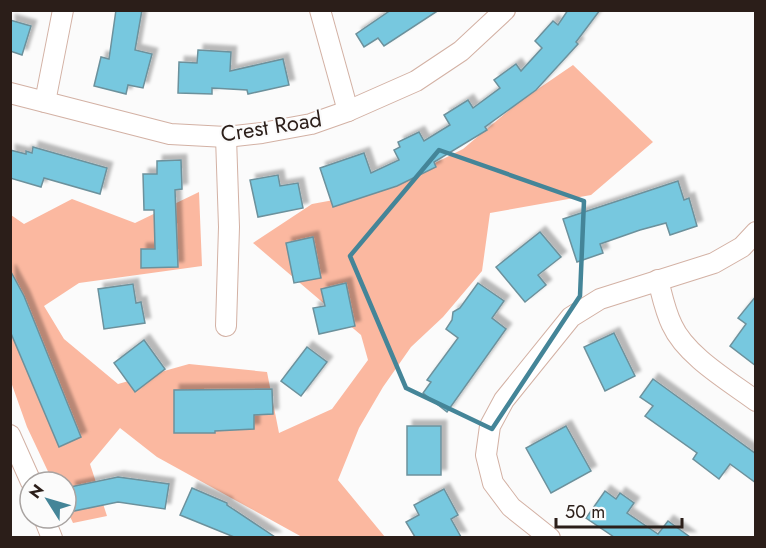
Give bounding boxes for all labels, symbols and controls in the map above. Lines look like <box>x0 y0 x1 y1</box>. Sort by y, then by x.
street label: Crest Road <box>218 102 324 150</box>
north arrow <box>18 470 78 530</box>
text: N <box>23 479 49 503</box>
scale bar <box>556 491 682 529</box>
text: 50 m <box>565 499 605 525</box>

